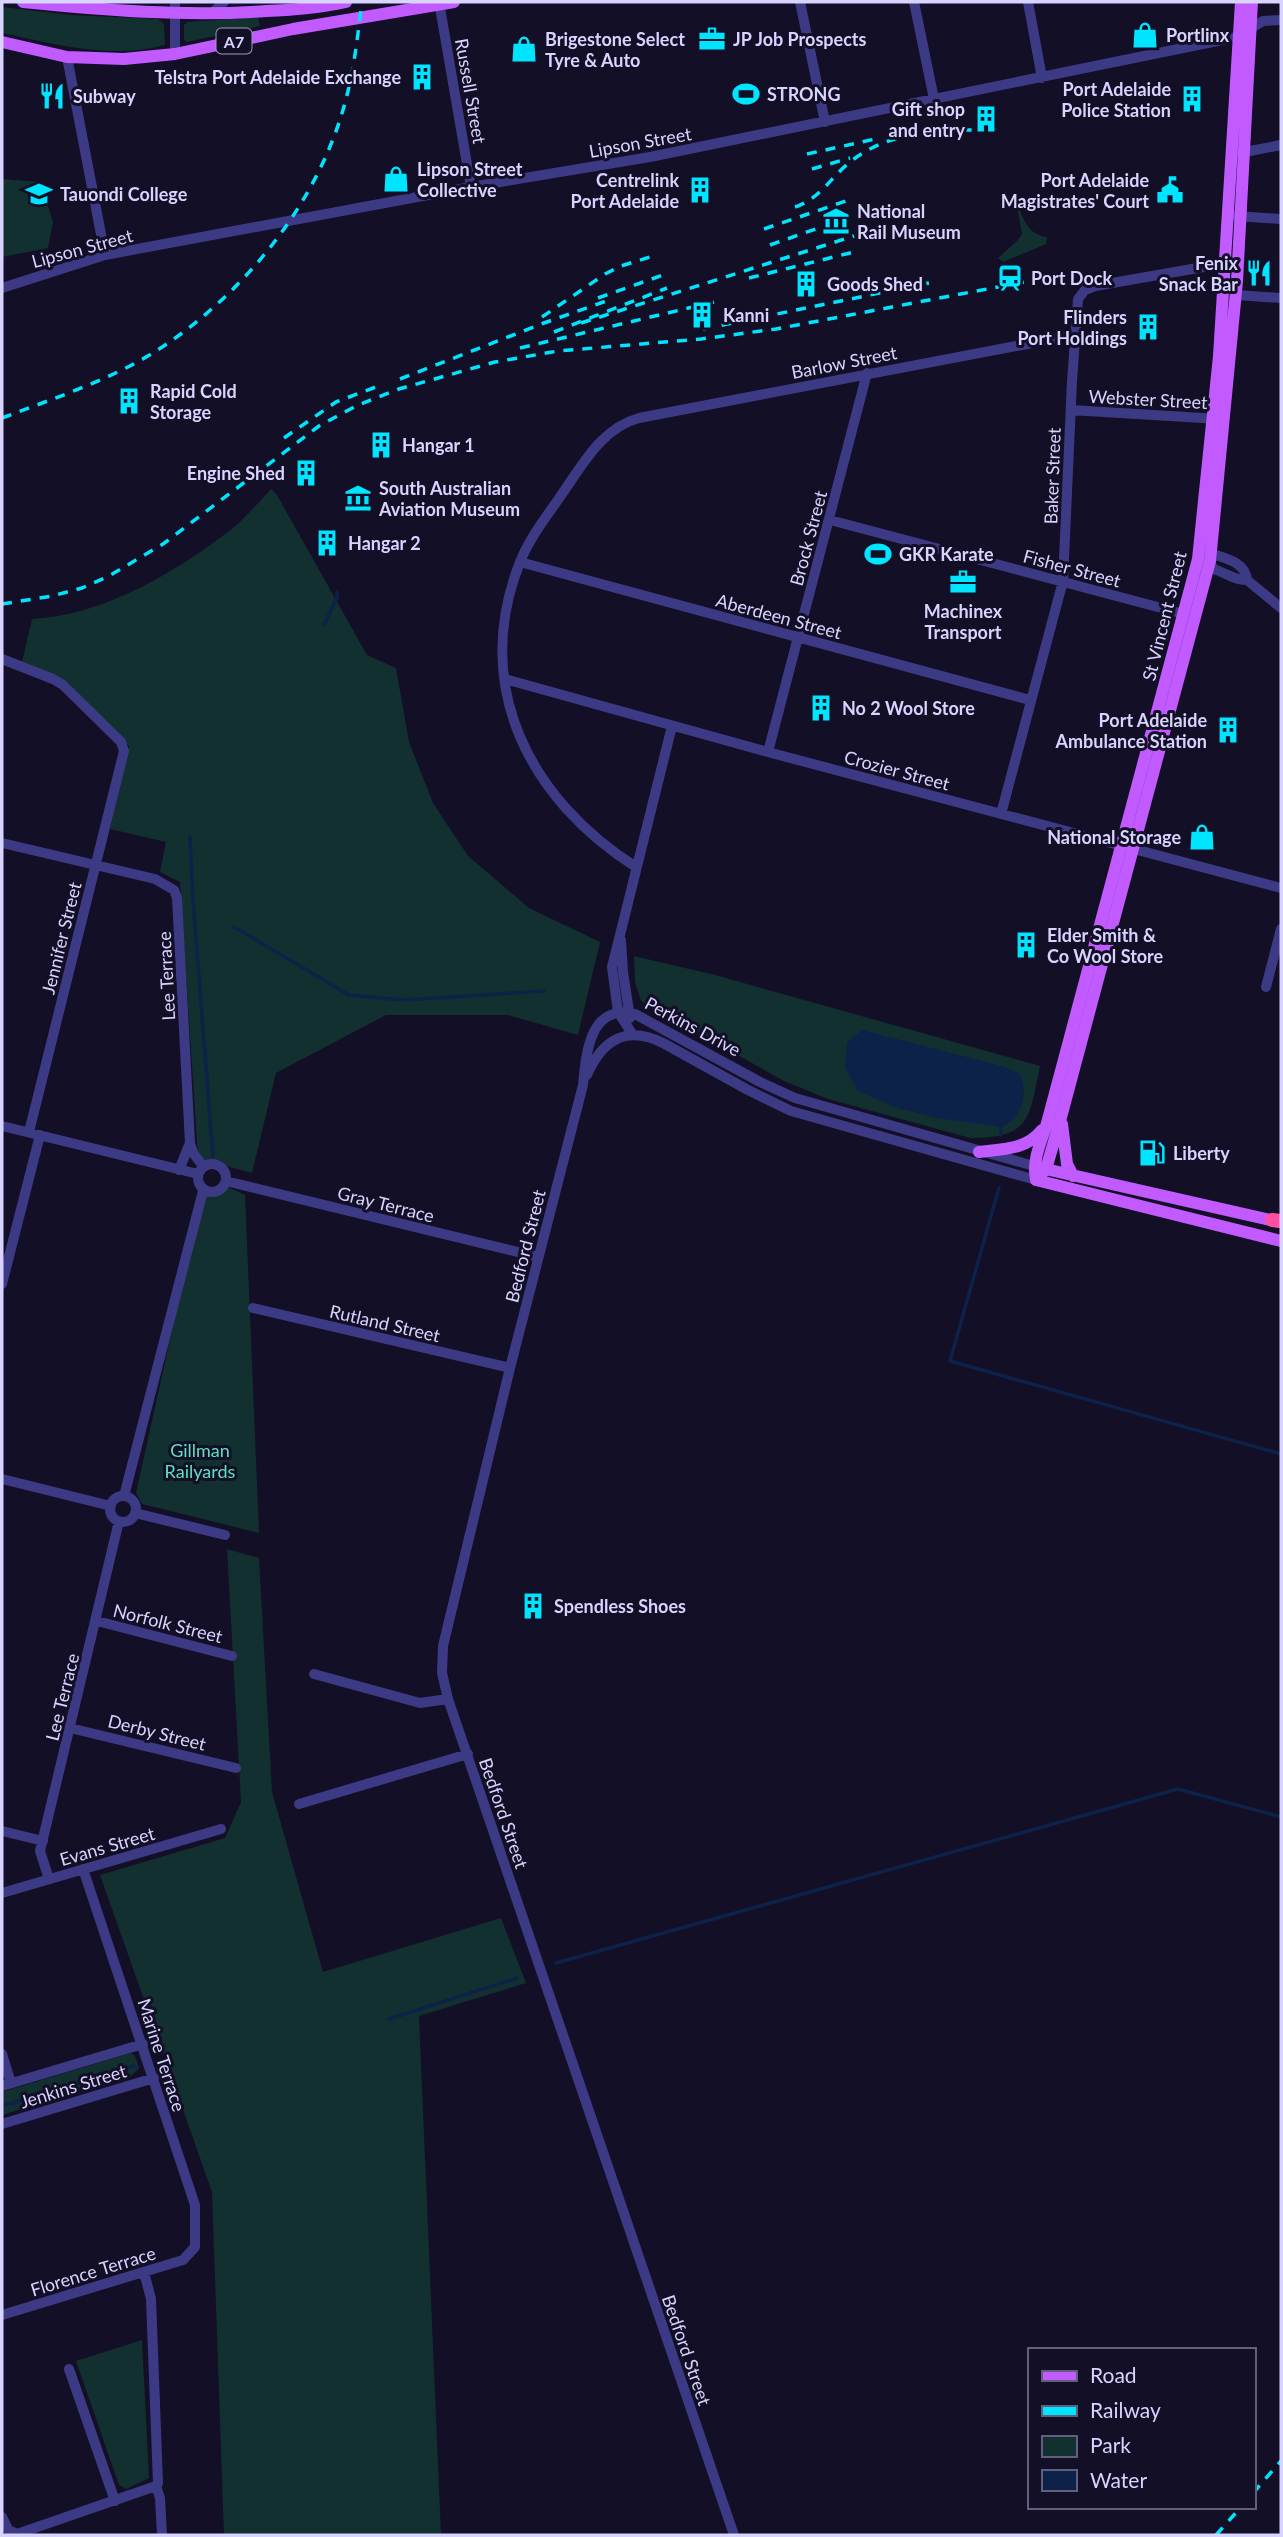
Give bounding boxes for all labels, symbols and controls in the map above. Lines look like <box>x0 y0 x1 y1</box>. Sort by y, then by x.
shop icon: Portlinx <box>1130 20 1160 50</box>
office icon: JP Job Prospects <box>697 24 727 54</box>
place label: Portlinx <box>1166 24 1230 46</box>
road number: A7 <box>216 28 252 54</box>
place label: Brigestone Select Tyre & Auto <box>545 28 685 71</box>
place label: JP Job Prospects <box>733 28 867 50</box>
shop icon: Brigestone Select Tyre & Auto <box>509 34 539 64</box>
street label: Russell Street <box>451 37 491 146</box>
building icon: Telstra Port Adelaide Exchange <box>407 62 437 92</box>
place label: Telstra Port Adelaide Exchange <box>154 66 401 88</box>
place label: Port Adelaide Police Station <box>1061 78 1171 121</box>
sports icon: STRONG <box>731 79 761 109</box>
restaurant icon: Subway <box>37 81 67 111</box>
place label: STRONG <box>767 83 841 105</box>
building icon: Port Adelaide Police Station <box>1177 84 1207 114</box>
place label: Subway <box>73 85 136 107</box>
place label: Gift shop and entry <box>889 98 966 141</box>
building icon: Gift shop and entry <box>971 104 1001 134</box>
street label: Lipson Street <box>587 122 694 162</box>
place label: Lipson Street Collective <box>417 158 523 201</box>
shop icon: Lipson Street Collective <box>381 164 411 194</box>
place label: Centrelink Port Adelaide <box>571 169 679 212</box>
place label: Port Adelaide Magistrates' Court <box>1001 169 1149 212</box>
building icon: Centrelink Port Adelaide <box>685 175 715 205</box>
public building icon: Port Adelaide Magistrates' Court <box>1155 175 1185 205</box>
school or university icon: Tauondi College <box>24 179 54 209</box>
place label: Tauondi College <box>60 183 188 205</box>
place label: National Rail Museum <box>857 200 961 243</box>
museum icon: National Rail Museum <box>821 206 851 236</box>
street label: Lipson Street <box>29 224 135 272</box>
place label: Fenix Snack Bar <box>1159 252 1239 295</box>
restaurant icon: Fenix Snack Bar <box>1244 258 1274 288</box>
station icon: Port Dock <box>995 263 1025 293</box>
place label: Port Dock <box>1031 267 1112 289</box>
building icon: Goods Shed <box>791 269 821 299</box>
place label: Goods Shed <box>827 273 923 295</box>
building icon: Kanni <box>687 300 717 330</box>
place label: Kanni <box>723 304 769 326</box>
place label: Flinders Port Holdings <box>1017 306 1127 349</box>
building icon: Flinders Port Holdings <box>1133 312 1163 342</box>
street label: Barlow Street <box>789 341 899 383</box>
place label: Rapid Cold Storage <box>150 380 237 423</box>
street label: Webster Street <box>1088 385 1209 413</box>
building icon: Rapid Cold Storage <box>114 386 144 416</box>
street label: Baker Street <box>1039 427 1065 525</box>
building icon: Hangar 1 <box>366 430 396 460</box>
place label: Hangar 1 <box>402 434 475 456</box>
building icon: Engine Shed <box>291 458 321 488</box>
place label: Engine Shed <box>187 462 285 484</box>
place label: South Australian Aviation Museum <box>378 477 520 520</box>
museum icon: South Australian Aviation Museum <box>343 483 373 513</box>
street label: Brock Street <box>785 488 831 588</box>
building icon: Hangar 2 <box>312 528 342 558</box>
place label: Hangar 2 <box>348 532 421 554</box>
sports icon: GKR Karate <box>863 539 893 569</box>
place label: GKR Karate <box>899 543 994 565</box>
street label: Fisher Street <box>1021 544 1124 592</box>
street label: St Vincent Street <box>1137 548 1191 683</box>
office icon: Machinex Transport <box>948 567 978 597</box>
street label: Aberdeen Street <box>714 589 845 643</box>
place label: Machinex Transport <box>924 600 1003 643</box>
building icon: No 2 Wool Store <box>806 693 836 723</box>
place label: No 2 Wool Store <box>842 697 975 719</box>
place label: Port Adelaide Ambulance Station <box>1055 709 1207 752</box>
building icon: Port Adelaide Ambulance Station <box>1213 715 1243 745</box>
street label: Crozier Street <box>842 745 953 795</box>
shop icon: National Storage <box>1187 822 1217 852</box>
place label: National Storage <box>1047 826 1181 848</box>
street label: Jennifer Street <box>36 879 86 996</box>
place label: Elder Smith & Co Wool Store <box>1047 924 1164 967</box>
building icon: Elder Smith & Co Wool Store <box>1011 930 1041 960</box>
street label: Lee Terrace <box>153 931 179 1021</box>
street label: Perkins Drive <box>641 992 745 1060</box>
fuel station icon: Liberty <box>1137 1138 1167 1168</box>
place label: Liberty <box>1173 1142 1230 1164</box>
street label: Gray Terrace <box>335 1181 437 1227</box>
street label: Bedford Street <box>500 1187 550 1305</box>
street label: Rutland Street <box>328 1300 443 1347</box>
park label: Gillman Railyards <box>165 1439 236 1482</box>
building icon: Spendless Shoes <box>518 1591 548 1621</box>
place label: Spendless Shoes <box>554 1595 686 1617</box>
street label: Norfolk Street <box>111 1599 225 1647</box>
street label: Lee Terrace <box>41 1651 83 1743</box>
street label: Derby Street <box>106 1709 209 1755</box>
street label: Bedford Street <box>475 1755 533 1872</box>
street label: Evans Street <box>57 1822 158 1870</box>
street label: Marine Terrace <box>133 1996 191 2114</box>
street label: Jenkins Street <box>17 2059 129 2113</box>
street label: Florence Terrace <box>28 2241 158 2301</box>
street label: Bedford Street <box>658 2292 716 2409</box>
legend <box>1028 2348 1255 2509</box>
text: Road <box>1090 2362 1137 2387</box>
text: Railway <box>1090 2397 1161 2422</box>
text: Park <box>1090 2432 1131 2457</box>
text: Water <box>1090 2467 1147 2492</box>

